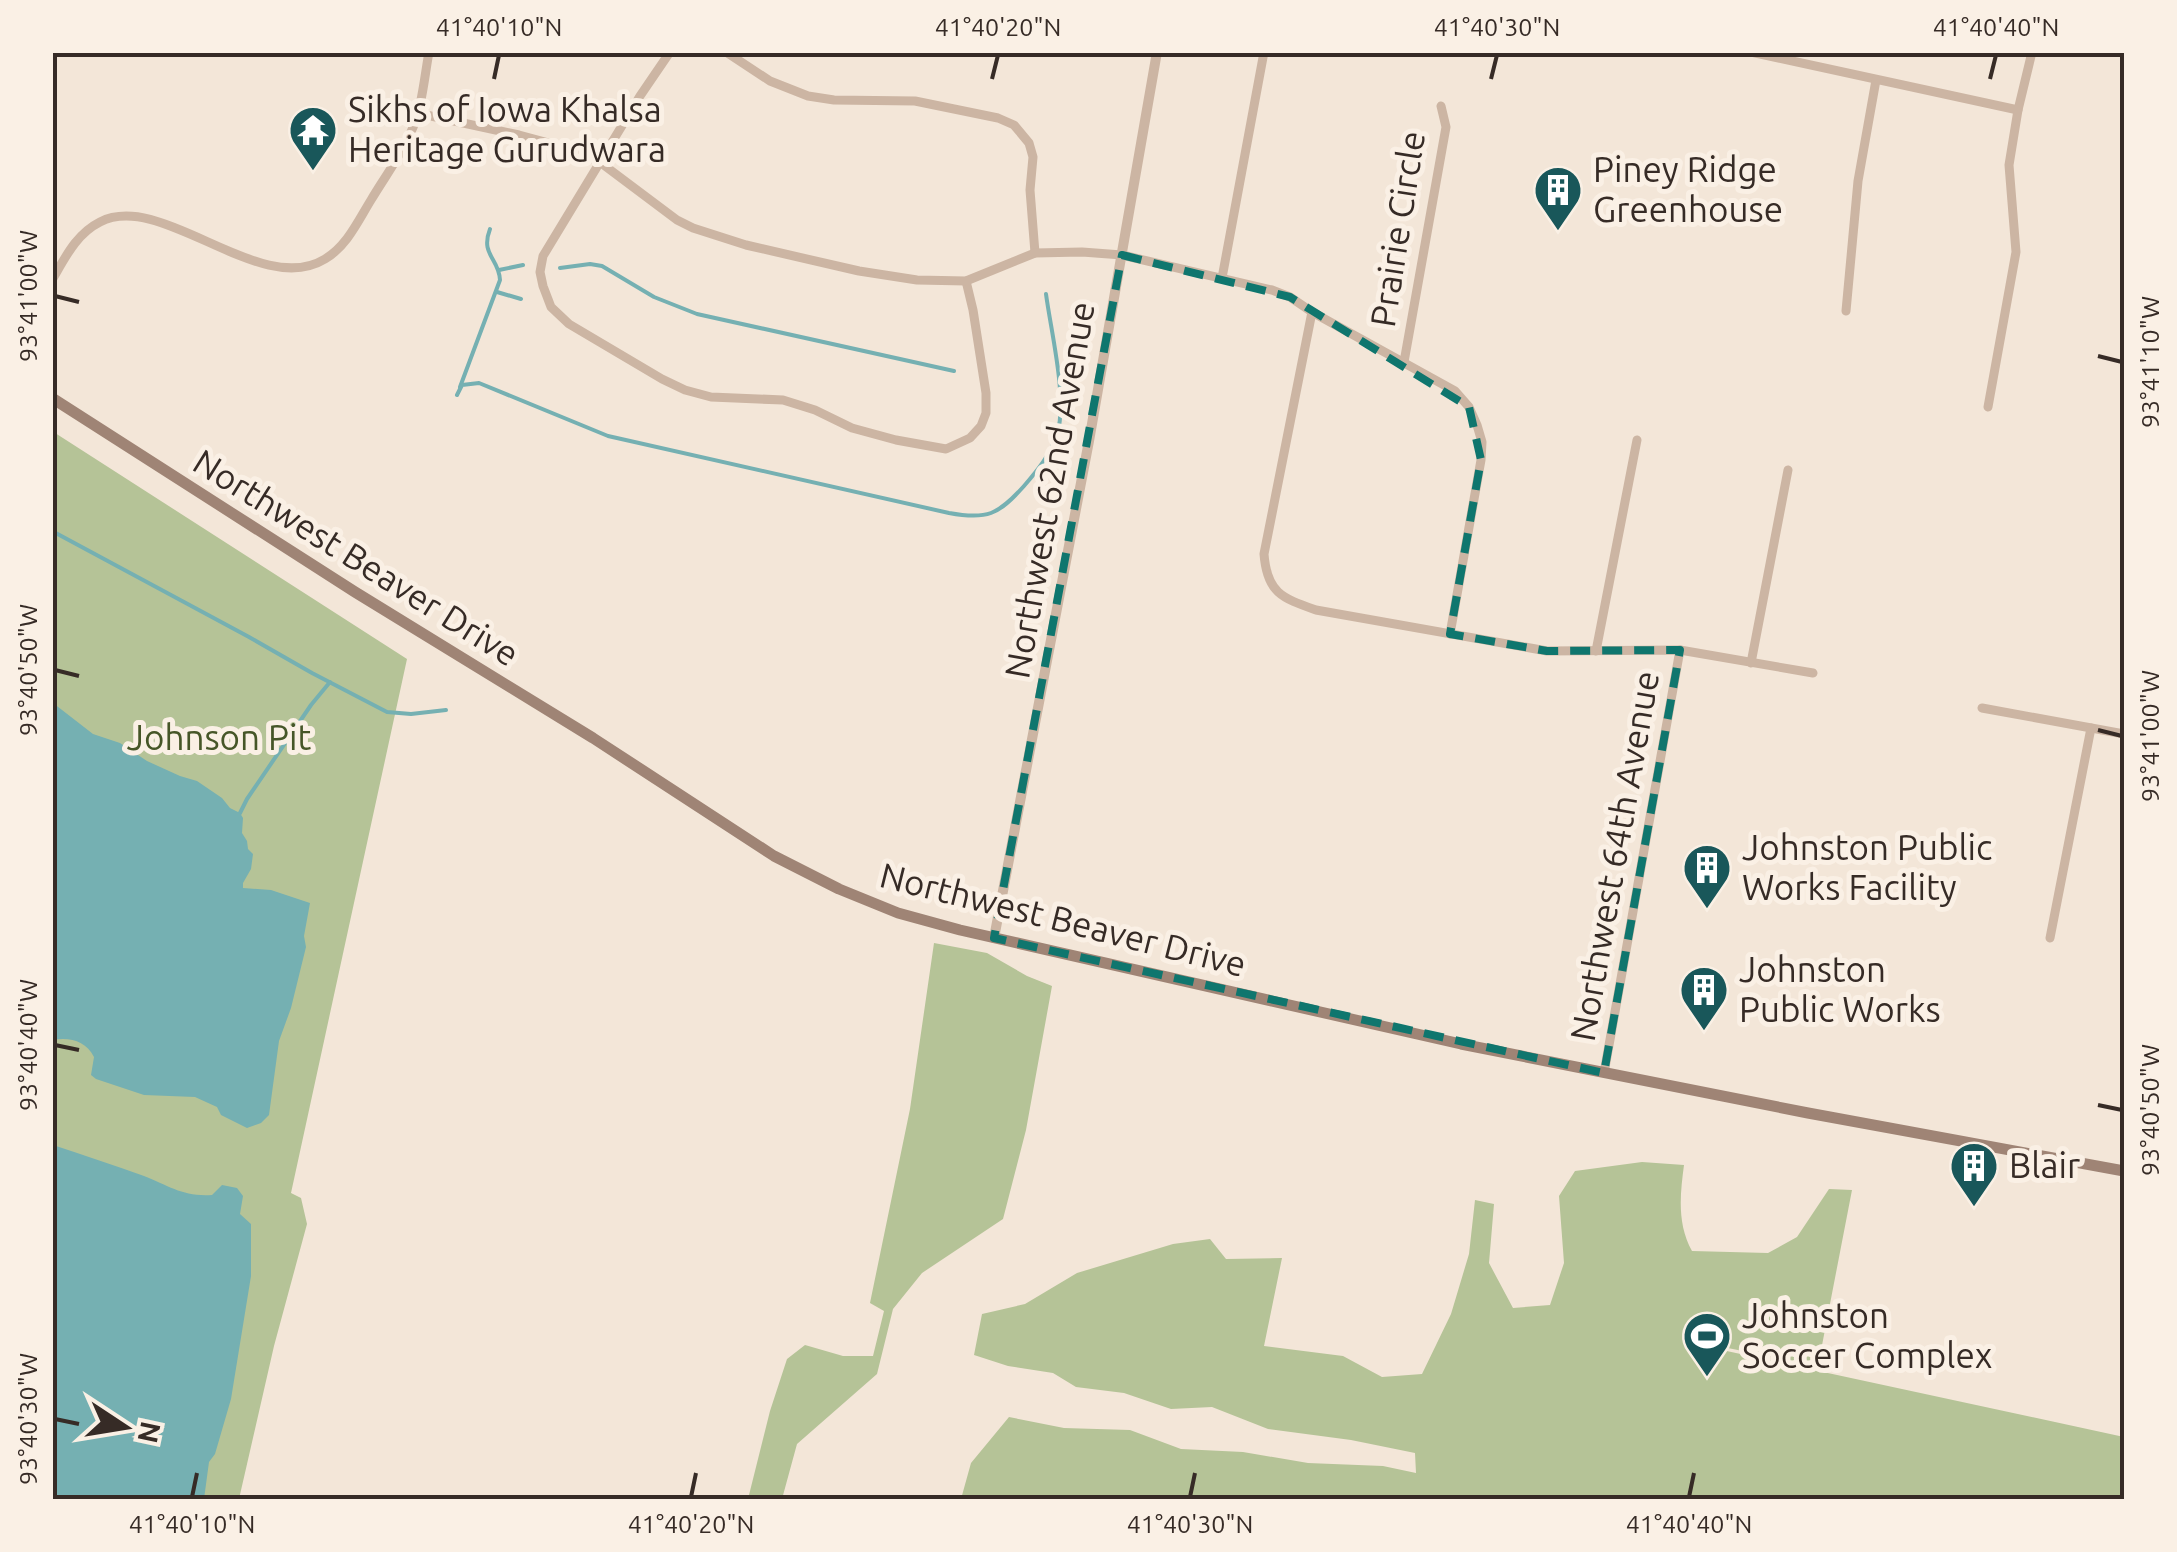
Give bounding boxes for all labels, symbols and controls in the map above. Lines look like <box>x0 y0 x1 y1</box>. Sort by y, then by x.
text: 41°40'10"N <box>436 13 562 41</box>
text: 41°40'20"N <box>935 13 1061 41</box>
text: 41°40'30"N <box>1434 13 1560 41</box>
text: 41°40'40"N <box>1933 13 2059 41</box>
place label: Sikhs of Iowa Khalsa Heritage Gurudwara <box>348 89 666 169</box>
temple icon: Sikhs of Iowa Khalsa Heritage Gurudwara <box>287 104 339 172</box>
street label: Prairie Circle <box>1362 128 1432 330</box>
place label: Piney Ridge Greenhouse <box>1593 149 1783 229</box>
building icon: Piney Ridge Greenhouse <box>1532 164 1584 232</box>
text: 93°41'00"W <box>14 230 42 362</box>
text: 93°41'10"W <box>2136 296 2164 428</box>
street label: Northwest 62nd Avenue <box>996 298 1102 681</box>
street label: Northwest Beaver Drive <box>187 441 526 674</box>
text: 93°40'50"W <box>14 604 42 736</box>
street label: Northwest 64th Avenue <box>1562 668 1666 1044</box>
text: 93°41'00"W <box>2136 670 2164 802</box>
park label: Johnson Pit <box>127 717 311 757</box>
place label: Johnston Public Works Facility <box>1742 827 1992 907</box>
building icon: Johnston Public Works Facility <box>1681 842 1733 910</box>
street label: Northwest Beaver Drive <box>876 854 1250 984</box>
place label: Johnston Public Works <box>1739 949 1941 1029</box>
building icon: Johnston Public Works <box>1678 964 1730 1032</box>
text: 93°40'40"W <box>14 979 42 1111</box>
text: 93°40'50"W <box>2136 1044 2164 1176</box>
building icon: Blair <box>1948 1140 2000 1208</box>
place label: Blair <box>2009 1145 2080 1185</box>
place label: Johnston Soccer Complex <box>1742 1295 1993 1375</box>
sports icon: Johnston Soccer Complex <box>1681 1310 1733 1378</box>
text: 93°40'30"W <box>14 1353 42 1485</box>
north arrow <box>75 1377 175 1477</box>
text: N <box>133 1419 167 1446</box>
text: 41°40'10"N <box>129 1510 255 1538</box>
text: 41°40'20"N <box>628 1510 754 1538</box>
text: 41°40'30"N <box>1127 1510 1253 1538</box>
text: 41°40'40"N <box>1626 1510 1752 1538</box>

